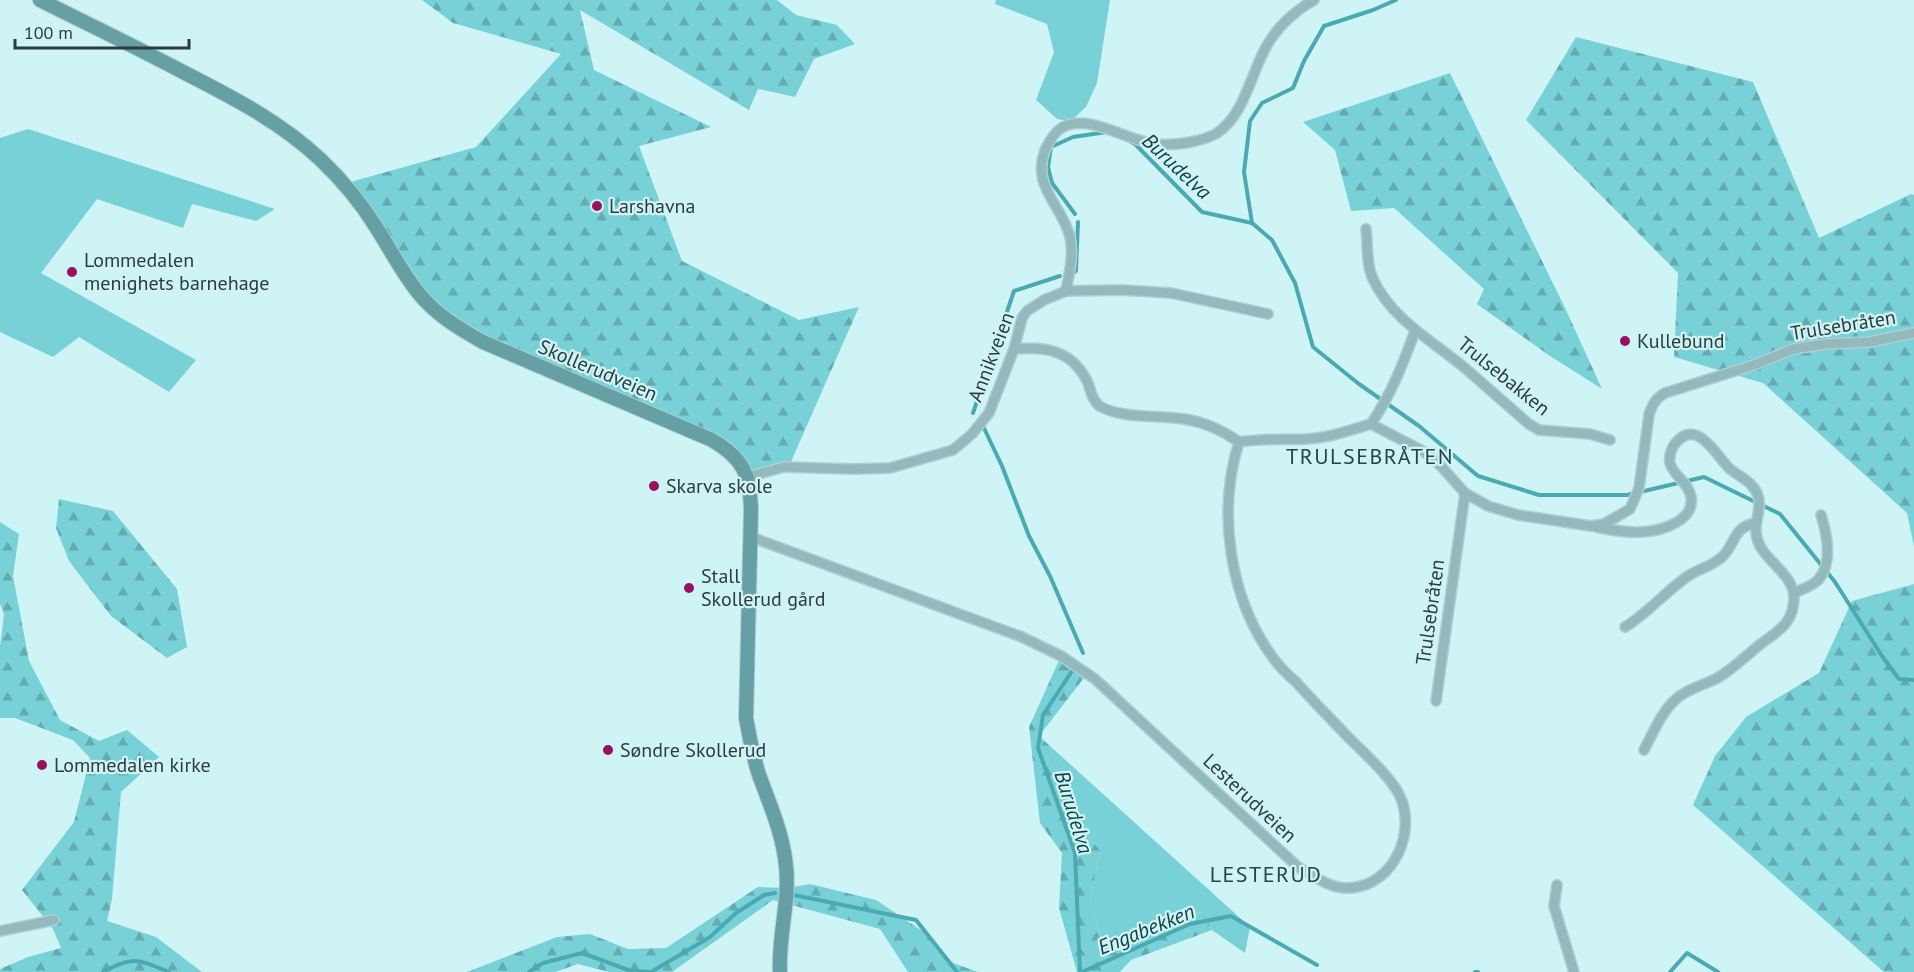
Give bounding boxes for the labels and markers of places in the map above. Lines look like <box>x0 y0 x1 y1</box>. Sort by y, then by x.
place label: Larshavna <box>609 193 695 219</box>
marker: Larshavna <box>590 199 604 213</box>
place label: Lommedalen menighets barnehage <box>84 247 269 296</box>
marker: Lommedalen menighets barnehage <box>65 265 79 279</box>
place label: Kullebund <box>1637 328 1725 354</box>
marker: Kullebund <box>1618 334 1632 348</box>
place label: Skarva skole <box>666 473 772 499</box>
marker: Skarva skole <box>647 479 661 493</box>
place label: Stall Skollerud gård <box>701 563 825 612</box>
marker: Stall Skollerud gård <box>682 581 696 595</box>
place label: Søndre Skollerud <box>620 737 766 763</box>
marker: Søndre Skollerud <box>601 743 615 757</box>
place label: Lommedalen kirke <box>54 752 211 778</box>
marker: Lommedalen kirke <box>35 758 49 772</box>

